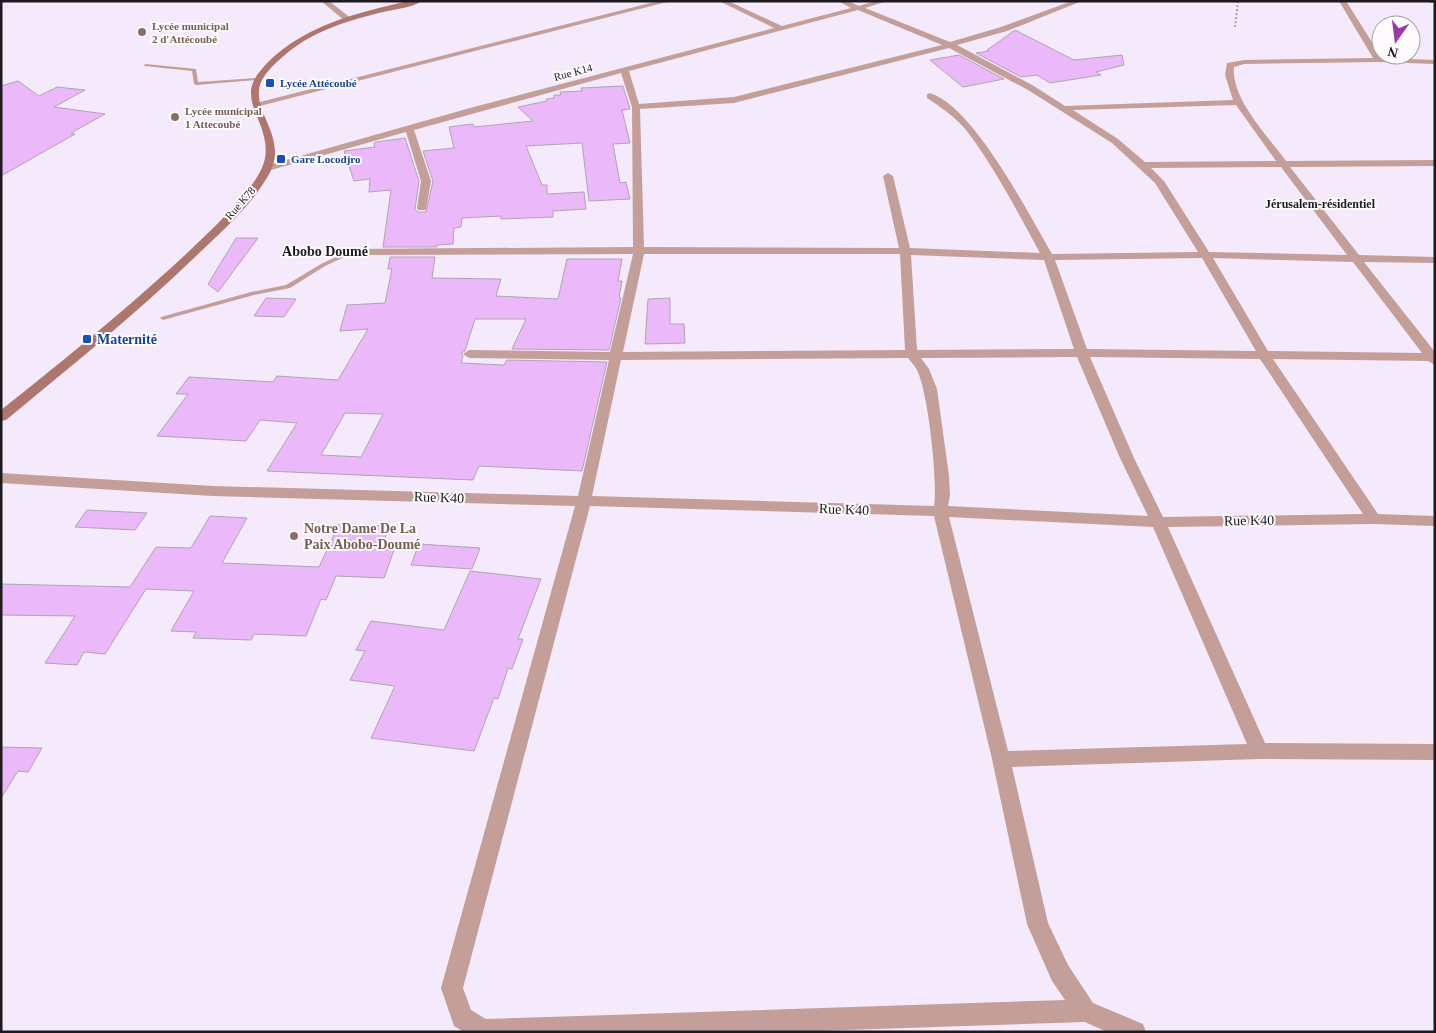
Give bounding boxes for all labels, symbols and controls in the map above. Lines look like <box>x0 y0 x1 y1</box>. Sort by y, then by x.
north arrow <box>1371 15 1421 65</box>
place label: Lycée municipal 2 d'Attécoubé <box>152 20 229 45</box>
marker: Lycée municipal 2 d'Attécoubé <box>136 26 148 38</box>
text: N <box>1386 44 1400 61</box>
street label: Rue K14 <box>552 61 594 83</box>
marker: Lycée Attécoubé <box>264 77 276 89</box>
place label: Lycée Attécoubé <box>280 77 357 89</box>
place label: Lycée municipal 1 Attecoubé <box>185 105 262 130</box>
marker: Lycée municipal 1 Attecoubé <box>169 111 181 123</box>
marker: Gare Locodjro <box>275 153 287 165</box>
place label: Gare Locodjro <box>291 153 361 165</box>
street label: Rue K78 <box>223 184 258 222</box>
district label: Jérusalem-résidentiel <box>1265 197 1376 211</box>
district label: Abobo Doumé <box>282 244 368 259</box>
place label: Maternité <box>97 332 157 347</box>
marker: Maternité <box>81 333 93 345</box>
street label: Rue K40 <box>414 489 464 506</box>
street label: Rue K40 <box>819 501 869 518</box>
street label: Rue K40 <box>1224 513 1274 528</box>
place label: Notre Dame De La Paix Abobo-Doumé <box>304 521 420 552</box>
marker: Notre Dame De La Paix Abobo-Doumé <box>288 530 300 542</box>

